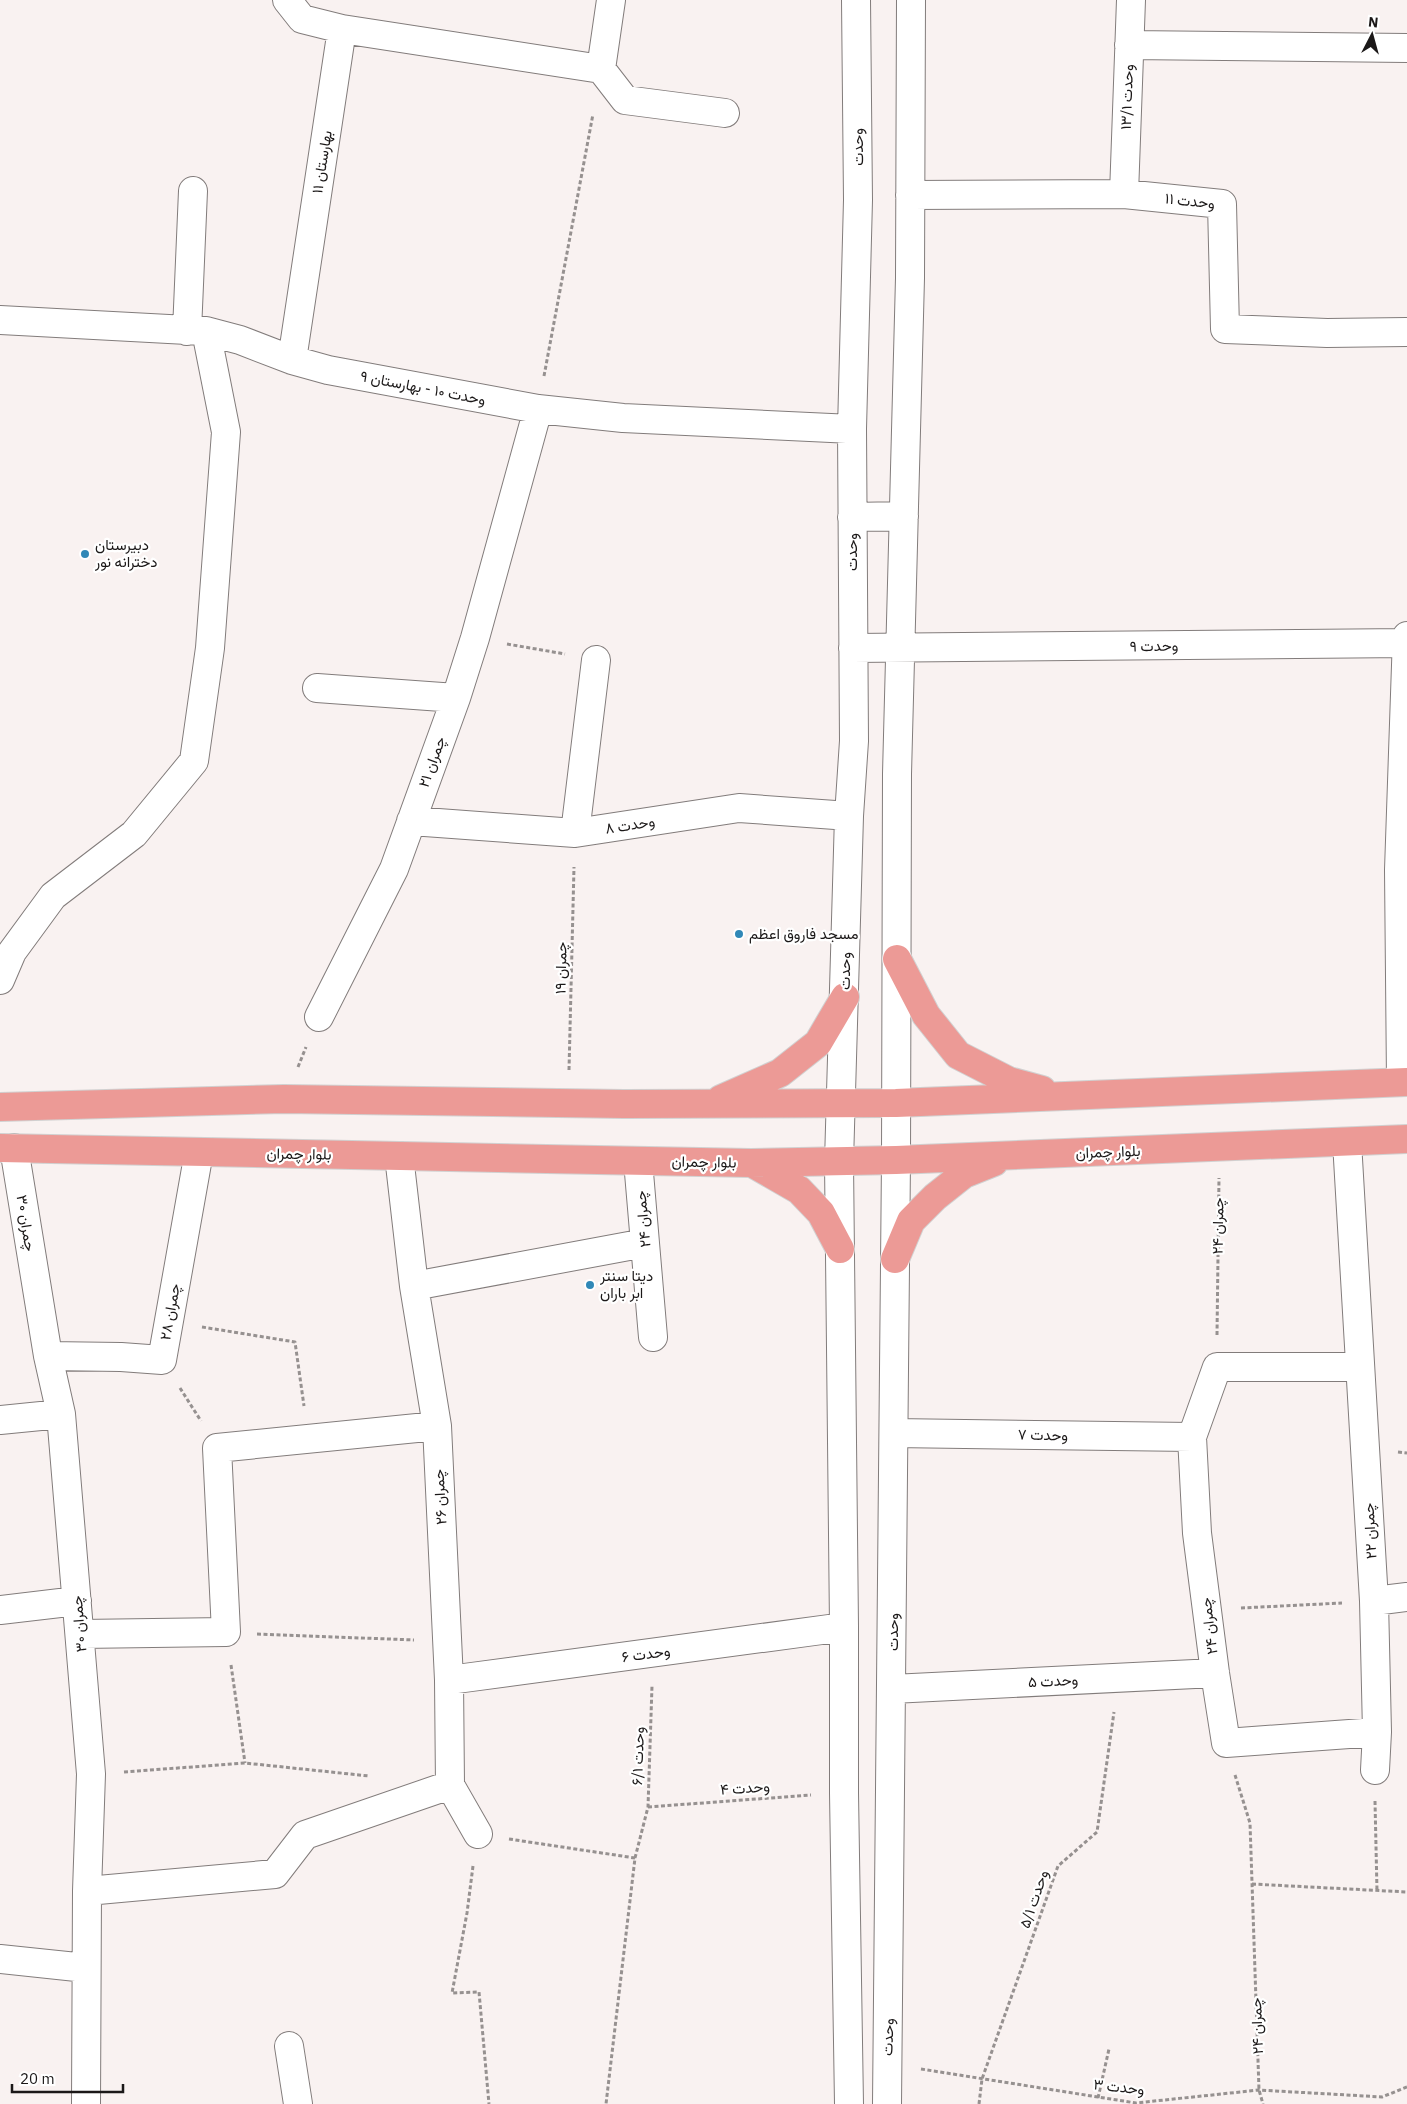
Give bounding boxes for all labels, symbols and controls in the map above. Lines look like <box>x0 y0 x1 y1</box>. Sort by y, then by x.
north arrow <box>1347 10 1397 60</box>
text: N <box>1367 13 1379 32</box>
street label: وحدت ۱۳/۱ <box>1116 64 1137 130</box>
street label: وحدت <box>848 128 867 166</box>
street label: بهارستان ۱۱ <box>307 129 336 195</box>
street label: وحدت ۱۱ <box>1164 188 1216 213</box>
street label: وحدت ۱۰ - بهارستان ۹ <box>359 366 487 409</box>
street label: وحدت <box>842 533 861 571</box>
place label: دبیرستان دخترانه نور <box>94 535 158 571</box>
marker: دبیرستان دخترانه نور <box>79 548 91 560</box>
street label: وحدت ۹ <box>1130 636 1178 655</box>
street label: چمران ۲۱ <box>414 734 450 790</box>
street label: وحدت ۸ <box>604 811 656 838</box>
place label: مسجد فاروق اعظم <box>749 924 859 944</box>
marker: مسجد فاروق اعظم <box>733 928 745 940</box>
street label: چمران ۱۹ <box>551 942 571 994</box>
street label: وحدت <box>835 952 854 990</box>
street label: بلوار چمران <box>1075 1141 1141 1163</box>
street label: بلوار چمران <box>266 1143 332 1165</box>
street label: بلوار چمران <box>671 1151 737 1173</box>
street label: چمران ۲۴ <box>631 1190 655 1248</box>
street label: چمران ۳۰ <box>12 1193 40 1253</box>
street label: چمران ۲۴ <box>1208 1197 1228 1255</box>
place label: دیتا سنتر ابر باران <box>599 1266 653 1302</box>
marker: دیتا سنتر ابر باران <box>584 1279 596 1291</box>
street label: چمران ۲۸ <box>155 1282 185 1342</box>
street label: وحدت ۷ <box>1018 1425 1068 1444</box>
street label: چمران ۲۶ <box>429 1469 451 1525</box>
street label: چمران ۲۲ <box>1359 1502 1381 1560</box>
street label: چمران ۳۰ <box>67 1595 91 1653</box>
street label: چمران ۲۴ <box>1196 1596 1222 1656</box>
street label: وحدت <box>883 1613 902 1651</box>
street label: وحدت ۶ <box>621 1641 671 1666</box>
street label: وحدت ۵ <box>1027 1670 1079 1691</box>
street label: وحدت ۶/۱ <box>627 1726 648 1786</box>
street label: وحدت ۴ <box>719 1776 771 1799</box>
street label: وحدت ۵/۱ <box>1015 1867 1052 1930</box>
street label: چمران ۲۴ <box>1246 1997 1268 2055</box>
street label: وحدت <box>877 2018 898 2056</box>
scale bar <box>12 2062 124 2094</box>
text: 20 m <box>20 2069 55 2088</box>
street label: وحدت ۳ <box>1093 2074 1146 2099</box>

